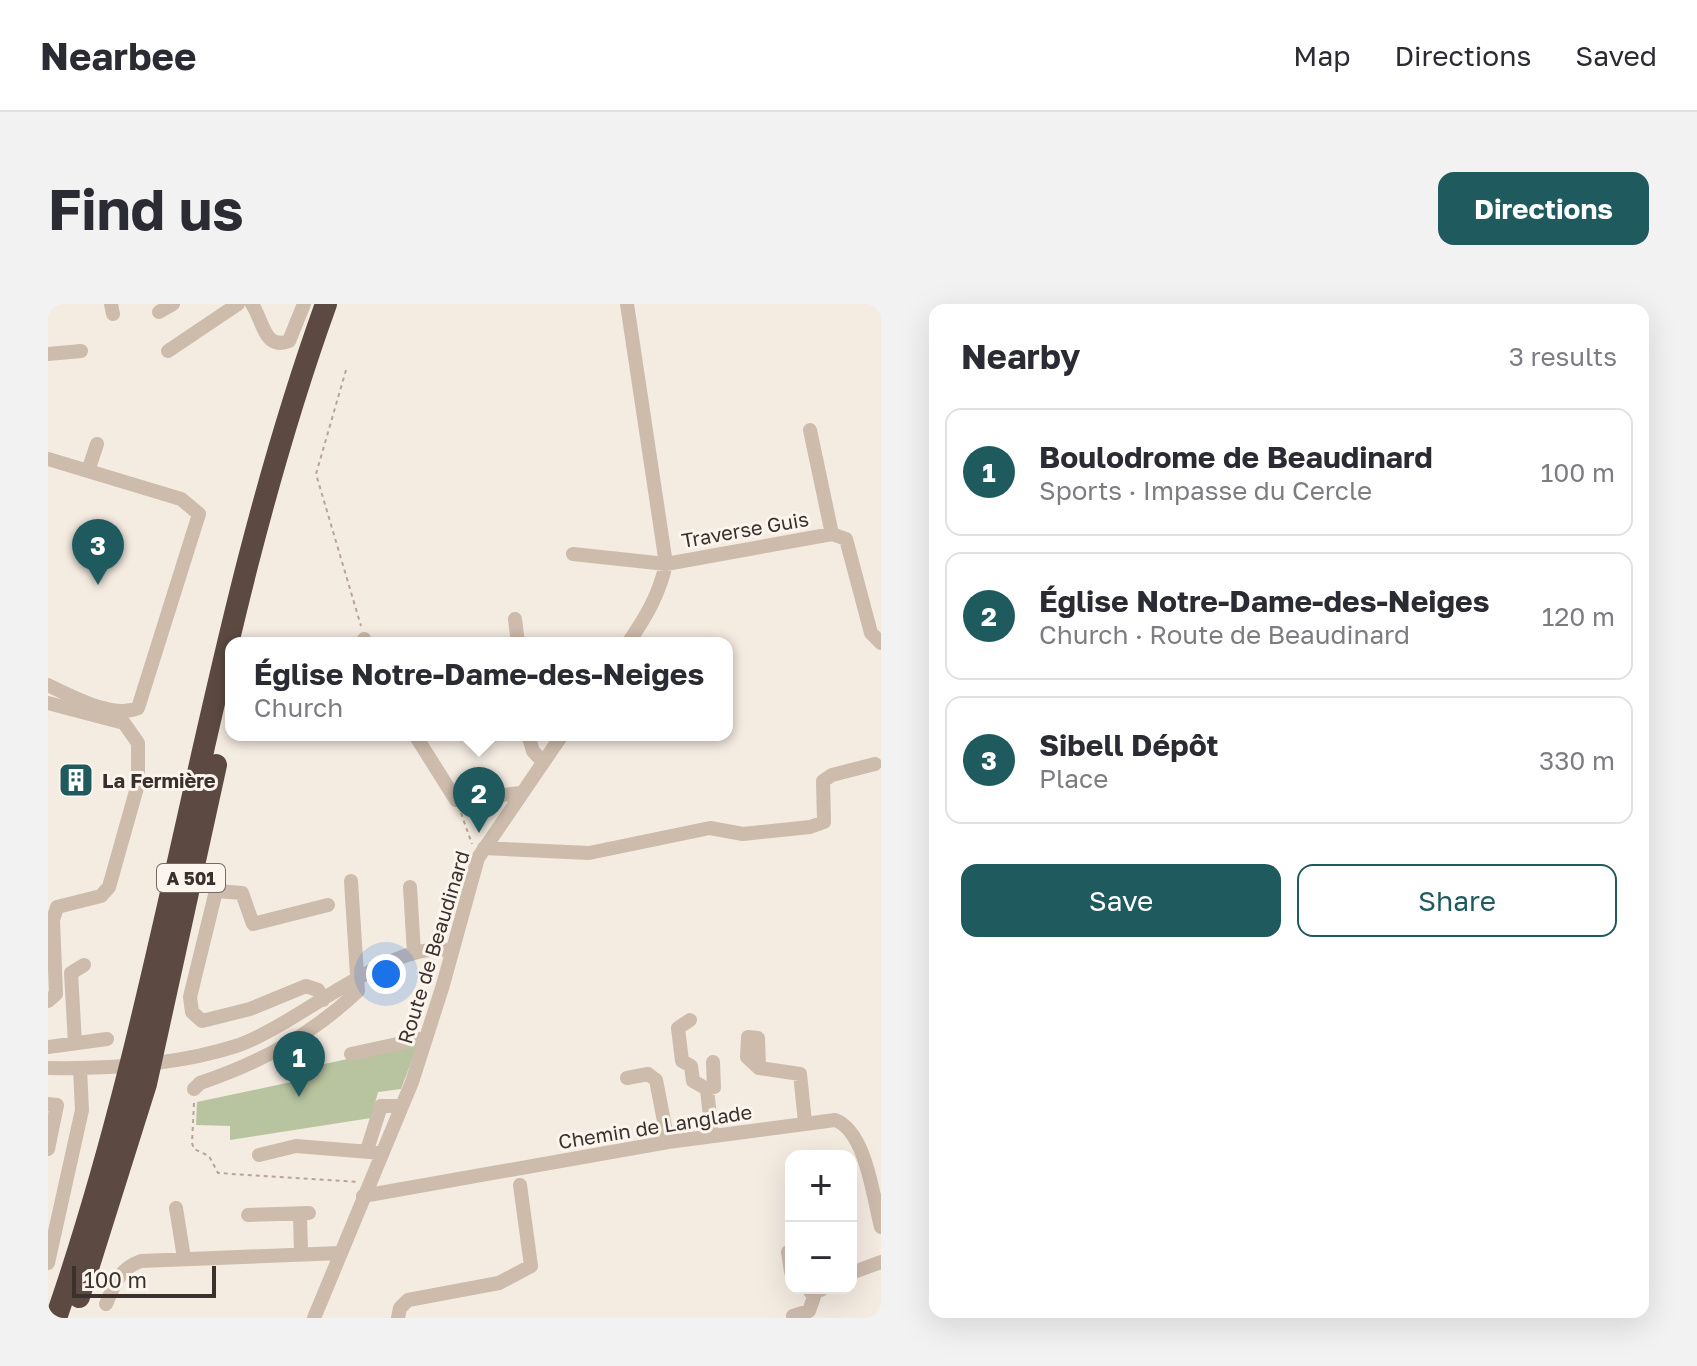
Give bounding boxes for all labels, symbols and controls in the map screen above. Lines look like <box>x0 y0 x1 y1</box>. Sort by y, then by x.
text: Nearbee <box>40 33 196 78</box>
text: Map <box>1293 39 1350 72</box>
text: Directions <box>1394 39 1531 72</box>
text: Saved <box>1575 39 1657 72</box>
button: Directions <box>1438 172 1649 245</box>
text: Find us <box>48 175 244 242</box>
text: Nearby <box>961 336 1081 376</box>
text: 3 results <box>1509 341 1617 372</box>
text: Boulodrome de Beaudinard <box>1039 439 1433 475</box>
text: 1 <box>982 457 996 488</box>
text: 100 m <box>1541 457 1615 488</box>
text: Sports · Impasse du Cercle <box>1039 475 1372 506</box>
street label: Traverse Guis <box>680 506 810 552</box>
pin: 3 <box>72 519 124 585</box>
text: Église Notre-Dame-des-Neiges <box>1039 583 1490 619</box>
text: 2 <box>981 601 997 632</box>
text: 120 m <box>1542 601 1615 632</box>
text: Church · Route de Beaudinard <box>1039 619 1410 650</box>
popup <box>225 637 733 741</box>
text: Église Notre-Dame-des-Neiges <box>254 656 704 692</box>
text: Church <box>254 692 343 723</box>
text: Sibell Dépôt <box>1039 727 1219 763</box>
text: 3 <box>981 745 997 776</box>
text: 330 m <box>1539 745 1615 776</box>
building icon: La Fermière <box>57 761 95 799</box>
text: Place <box>1039 763 1108 794</box>
pin: 2 <box>453 767 505 833</box>
place label: La Fermière <box>102 768 216 792</box>
street label: Route de Beaudinard <box>392 848 474 1046</box>
road number: A 501 <box>157 864 225 892</box>
button: Save <box>961 864 1281 937</box>
button: Share <box>1297 864 1617 937</box>
your location <box>366 954 406 994</box>
pin: 1 <box>273 1031 325 1097</box>
street label: Chemin de Langlade <box>556 1099 754 1153</box>
map controls <box>785 1150 857 1294</box>
button: + <box>785 1150 857 1222</box>
button: − <box>785 1222 857 1294</box>
scale bar <box>72 1262 216 1298</box>
text: 100 m <box>84 1266 147 1293</box>

